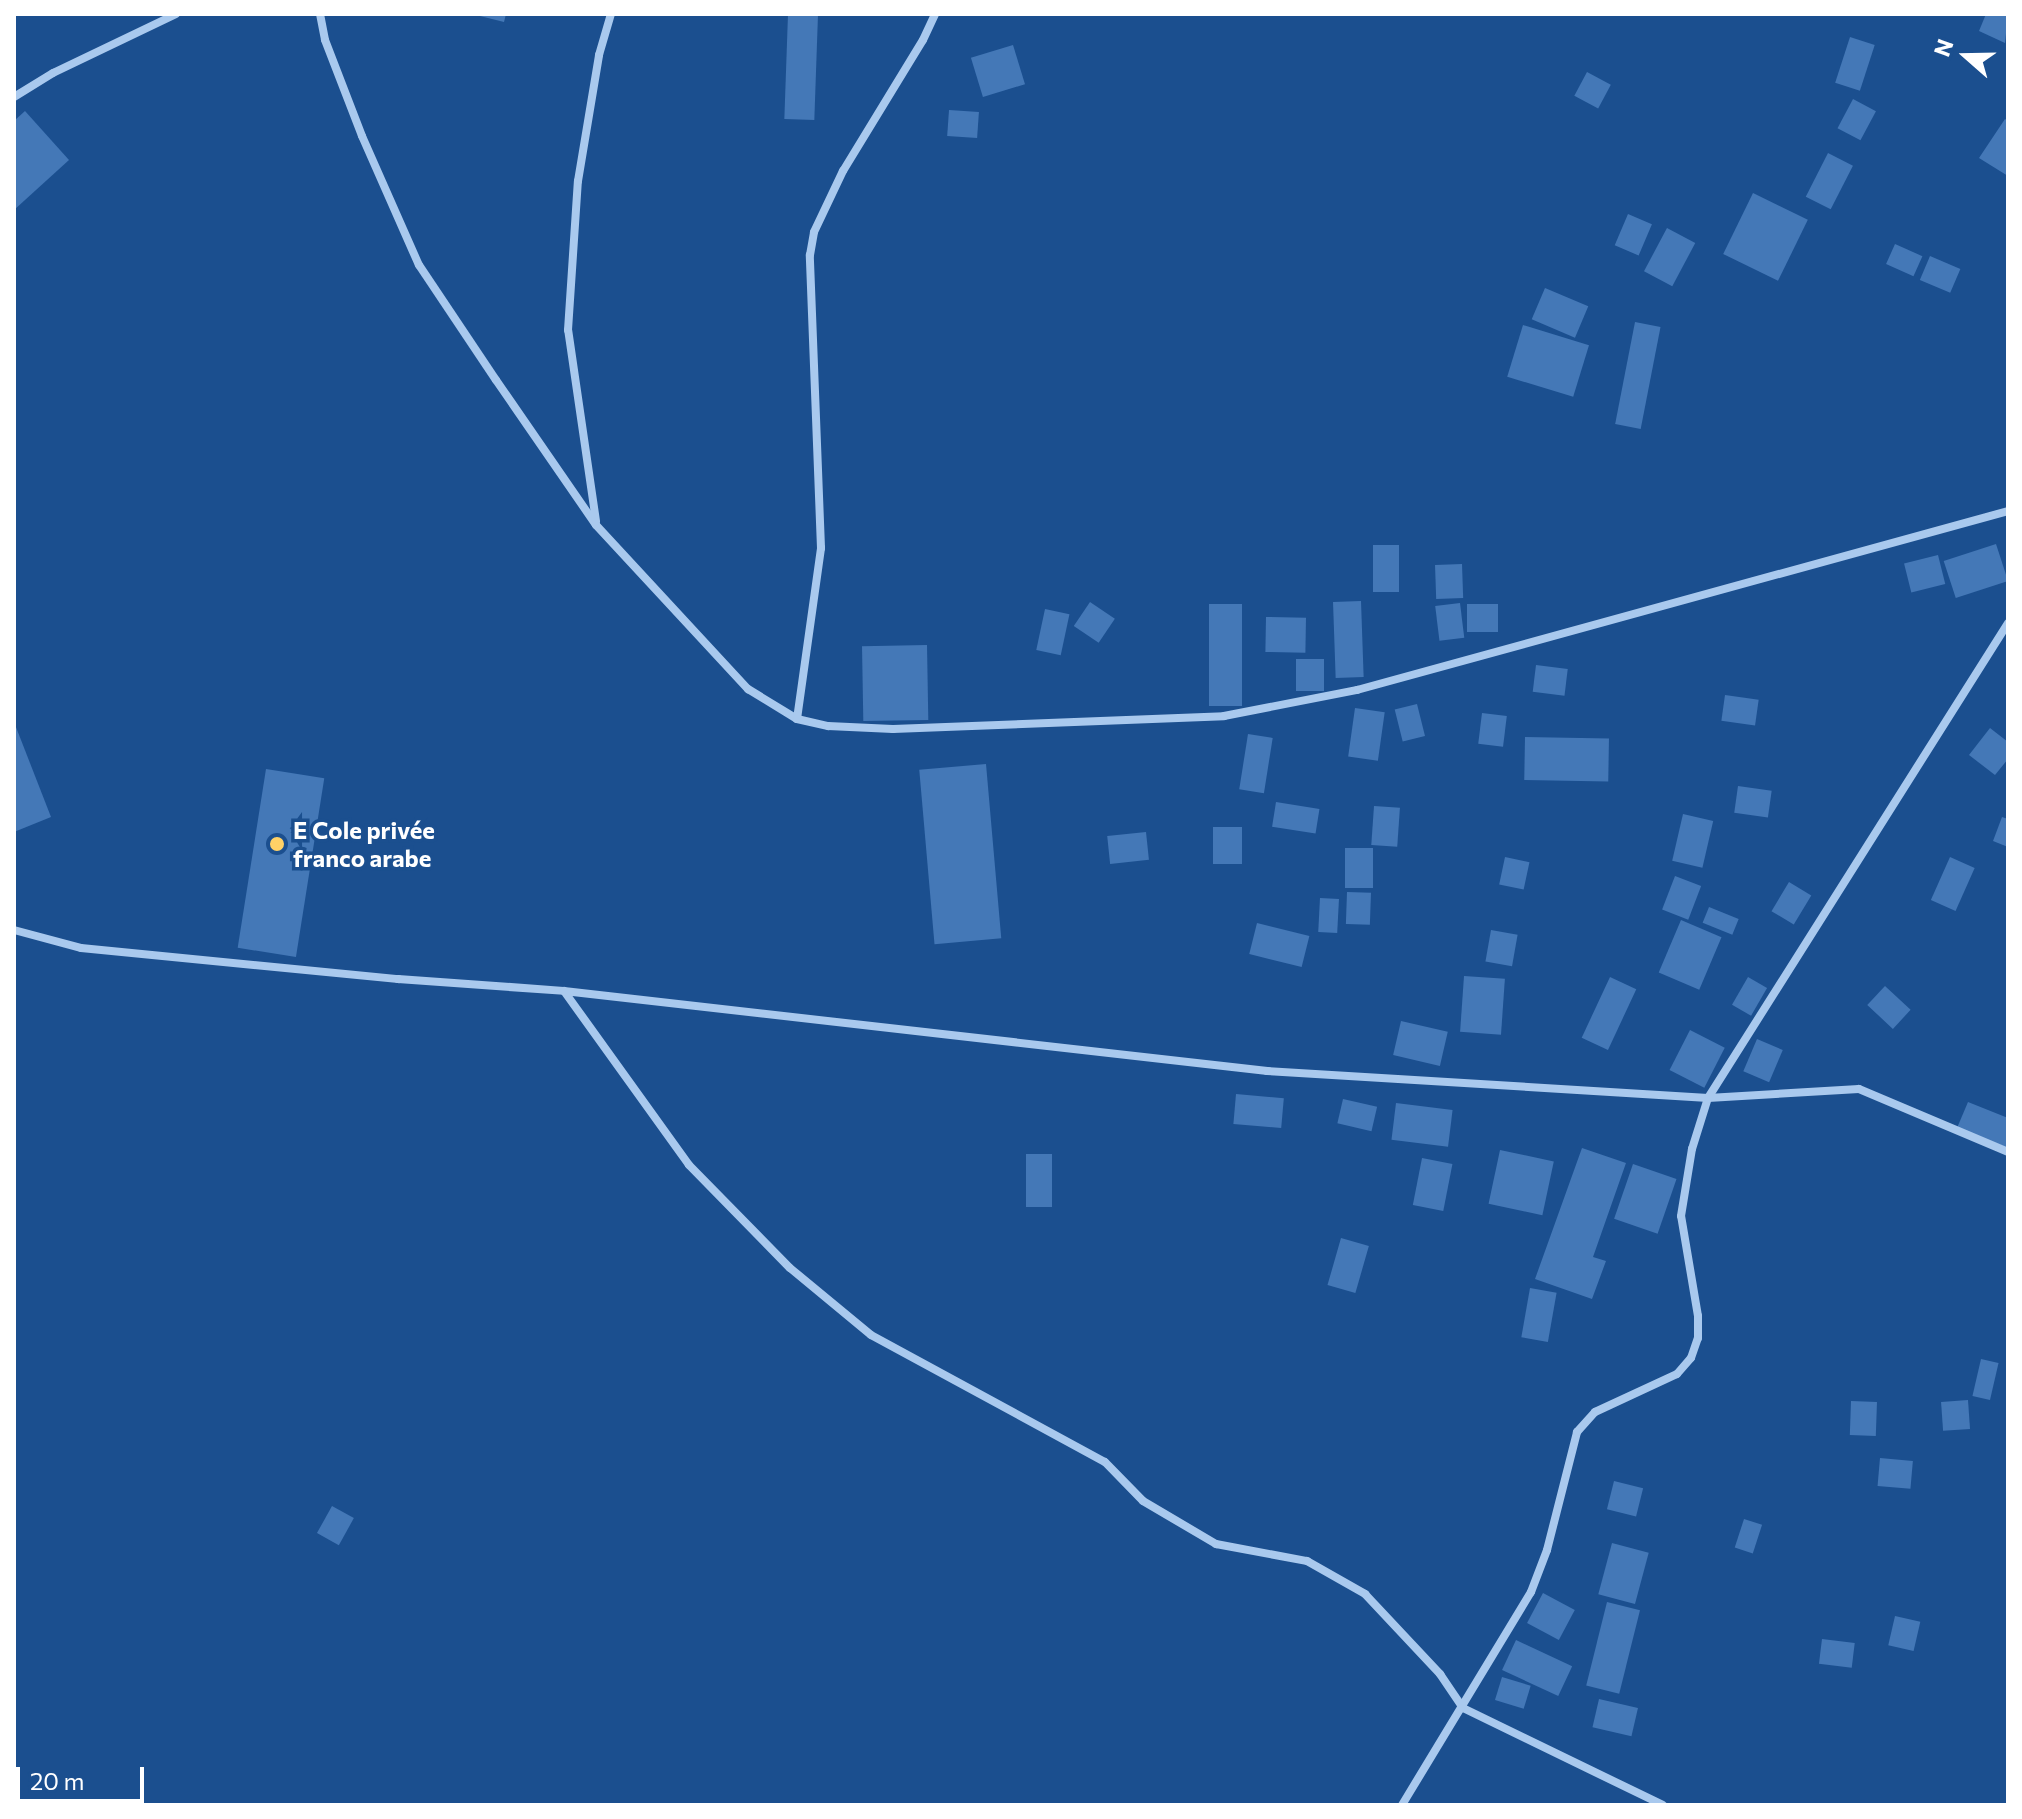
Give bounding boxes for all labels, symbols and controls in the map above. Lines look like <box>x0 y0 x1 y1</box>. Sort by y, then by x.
north arrow <box>1926 16 2006 96</box>
text: N <box>1927 35 1958 60</box>
place label: E Cole privée franco arabe <box>293 816 435 872</box>
marker: E Cole privée franco arabe <box>268 835 286 853</box>
scale bar <box>20 1751 148 1801</box>
text: 20 m <box>30 1766 84 1795</box>

